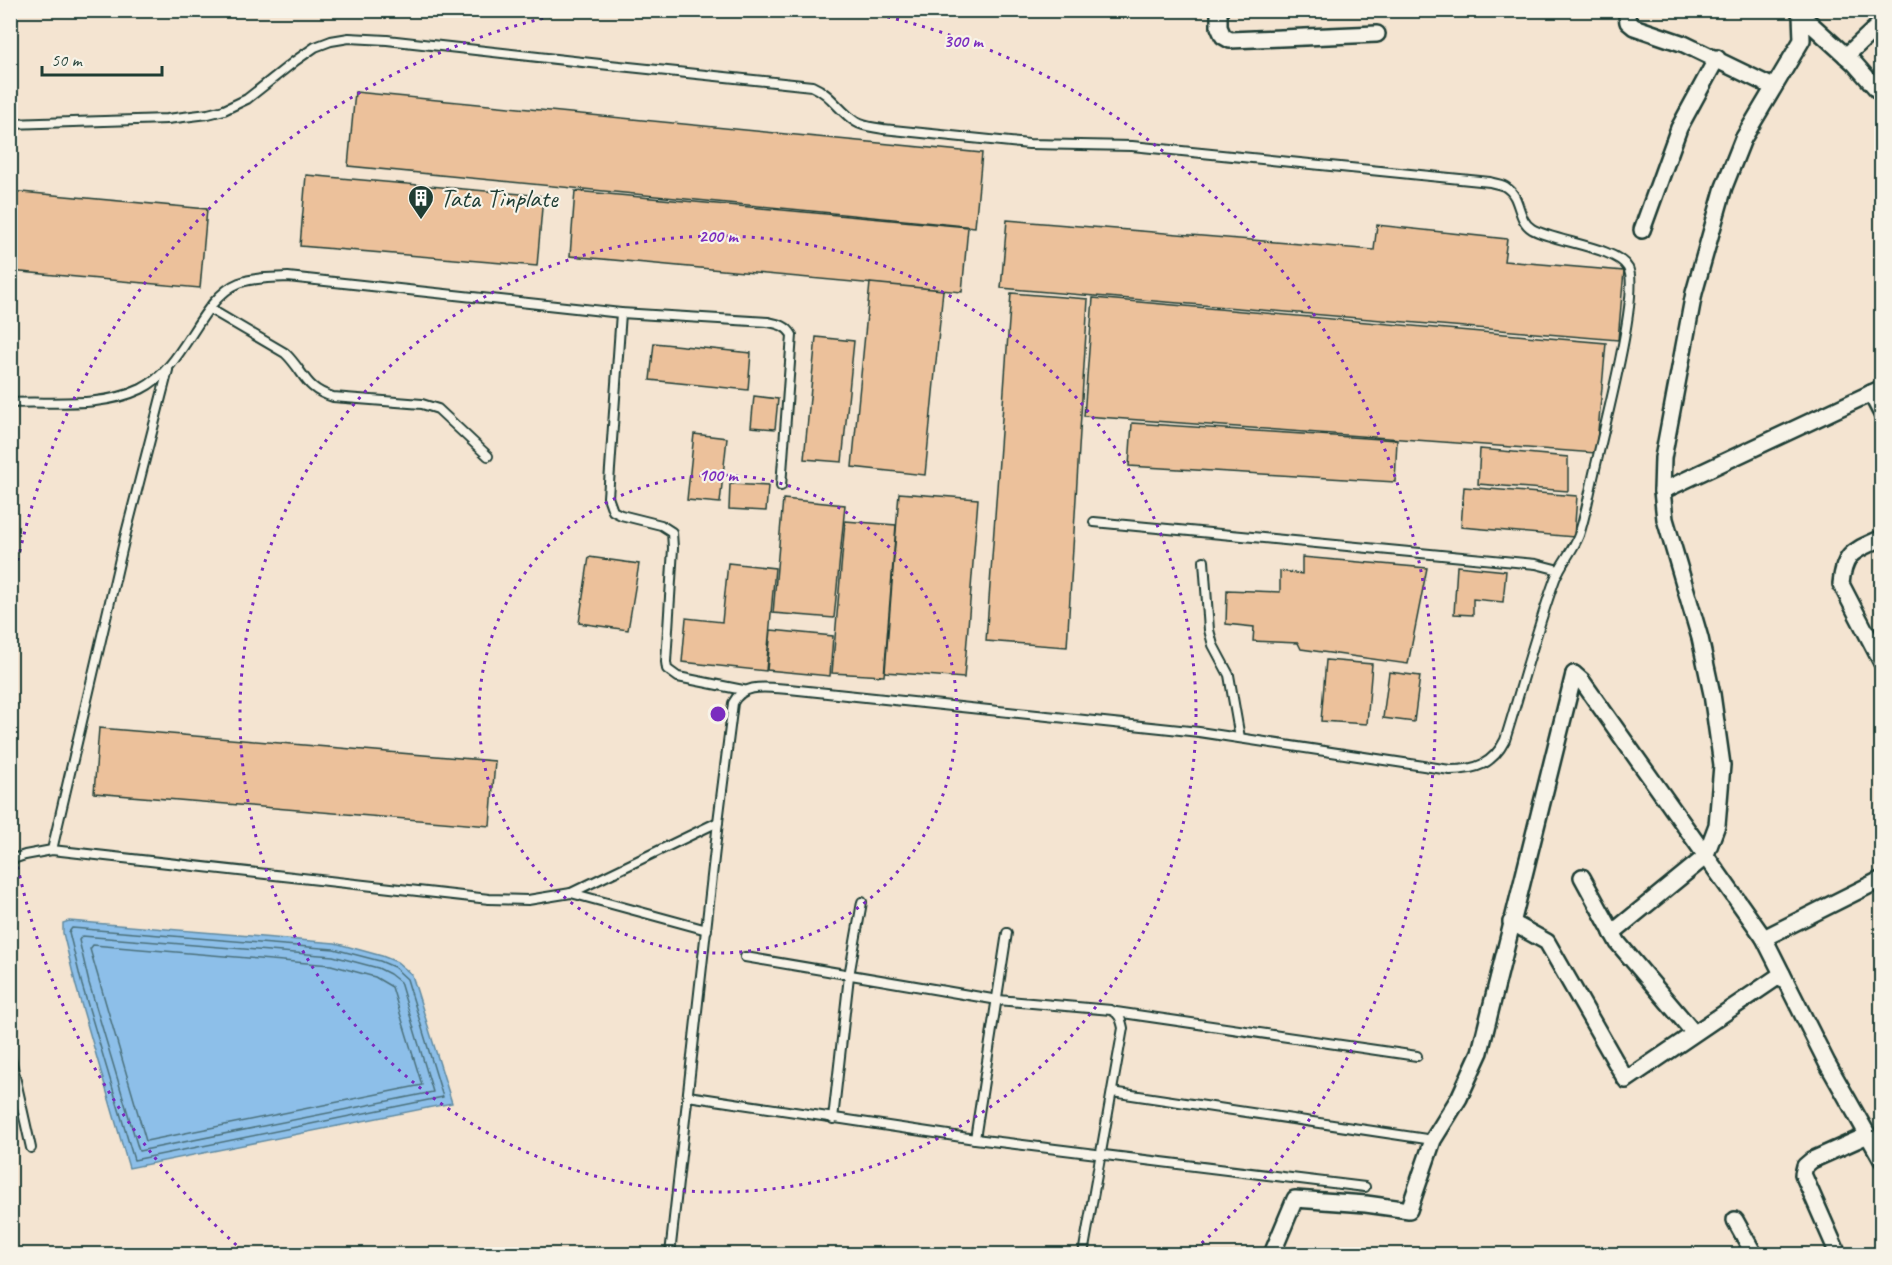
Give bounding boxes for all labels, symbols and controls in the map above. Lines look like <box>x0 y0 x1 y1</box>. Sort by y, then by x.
text: 300 m <box>944 30 984 52</box>
scale bar <box>42 39 162 77</box>
text: 50 m <box>51 49 84 71</box>
place label: Tata Tinplate <box>440 182 559 215</box>
building icon: Tata Tinplate <box>406 183 436 221</box>
text: 200 m <box>699 225 739 247</box>
text: 100 m <box>699 464 739 486</box>
centre of rings <box>708 704 728 724</box>

